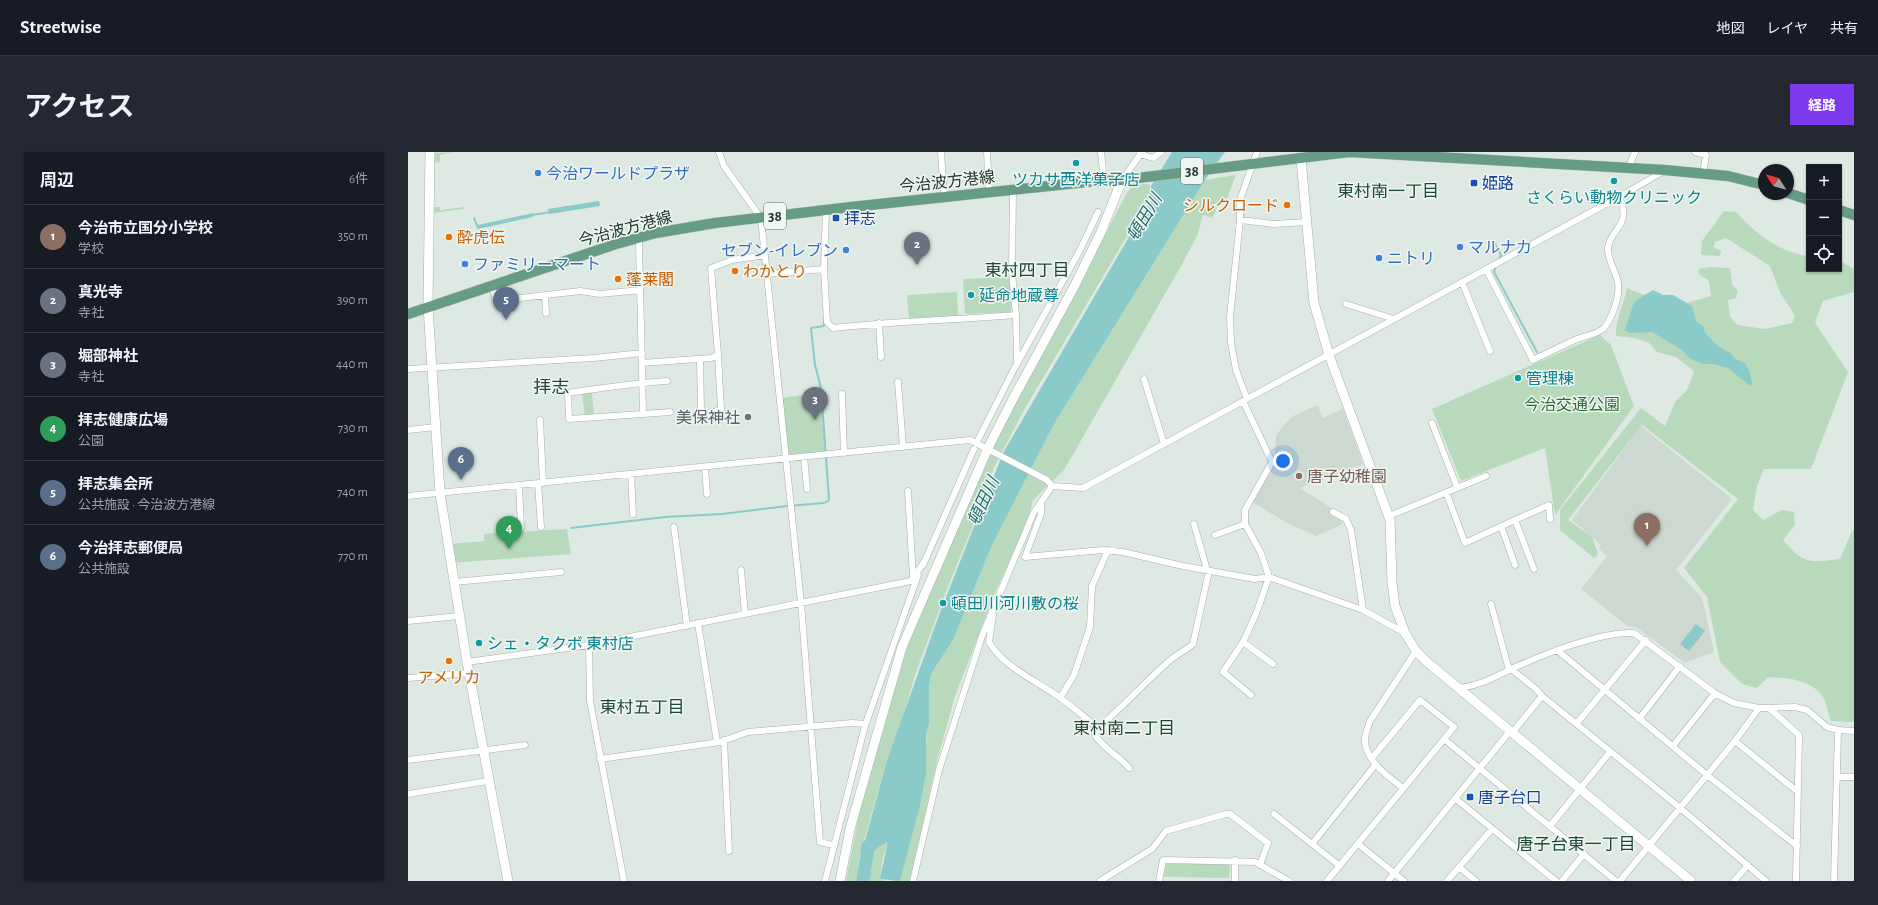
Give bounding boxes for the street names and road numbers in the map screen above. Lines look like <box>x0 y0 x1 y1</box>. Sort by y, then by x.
road number: 38 <box>1181 158 1203 184</box>
street label: 今治波方港線 <box>898 168 996 195</box>
road number: 38 <box>764 203 786 229</box>
street label: 今治波方港線 <box>577 208 674 249</box>

